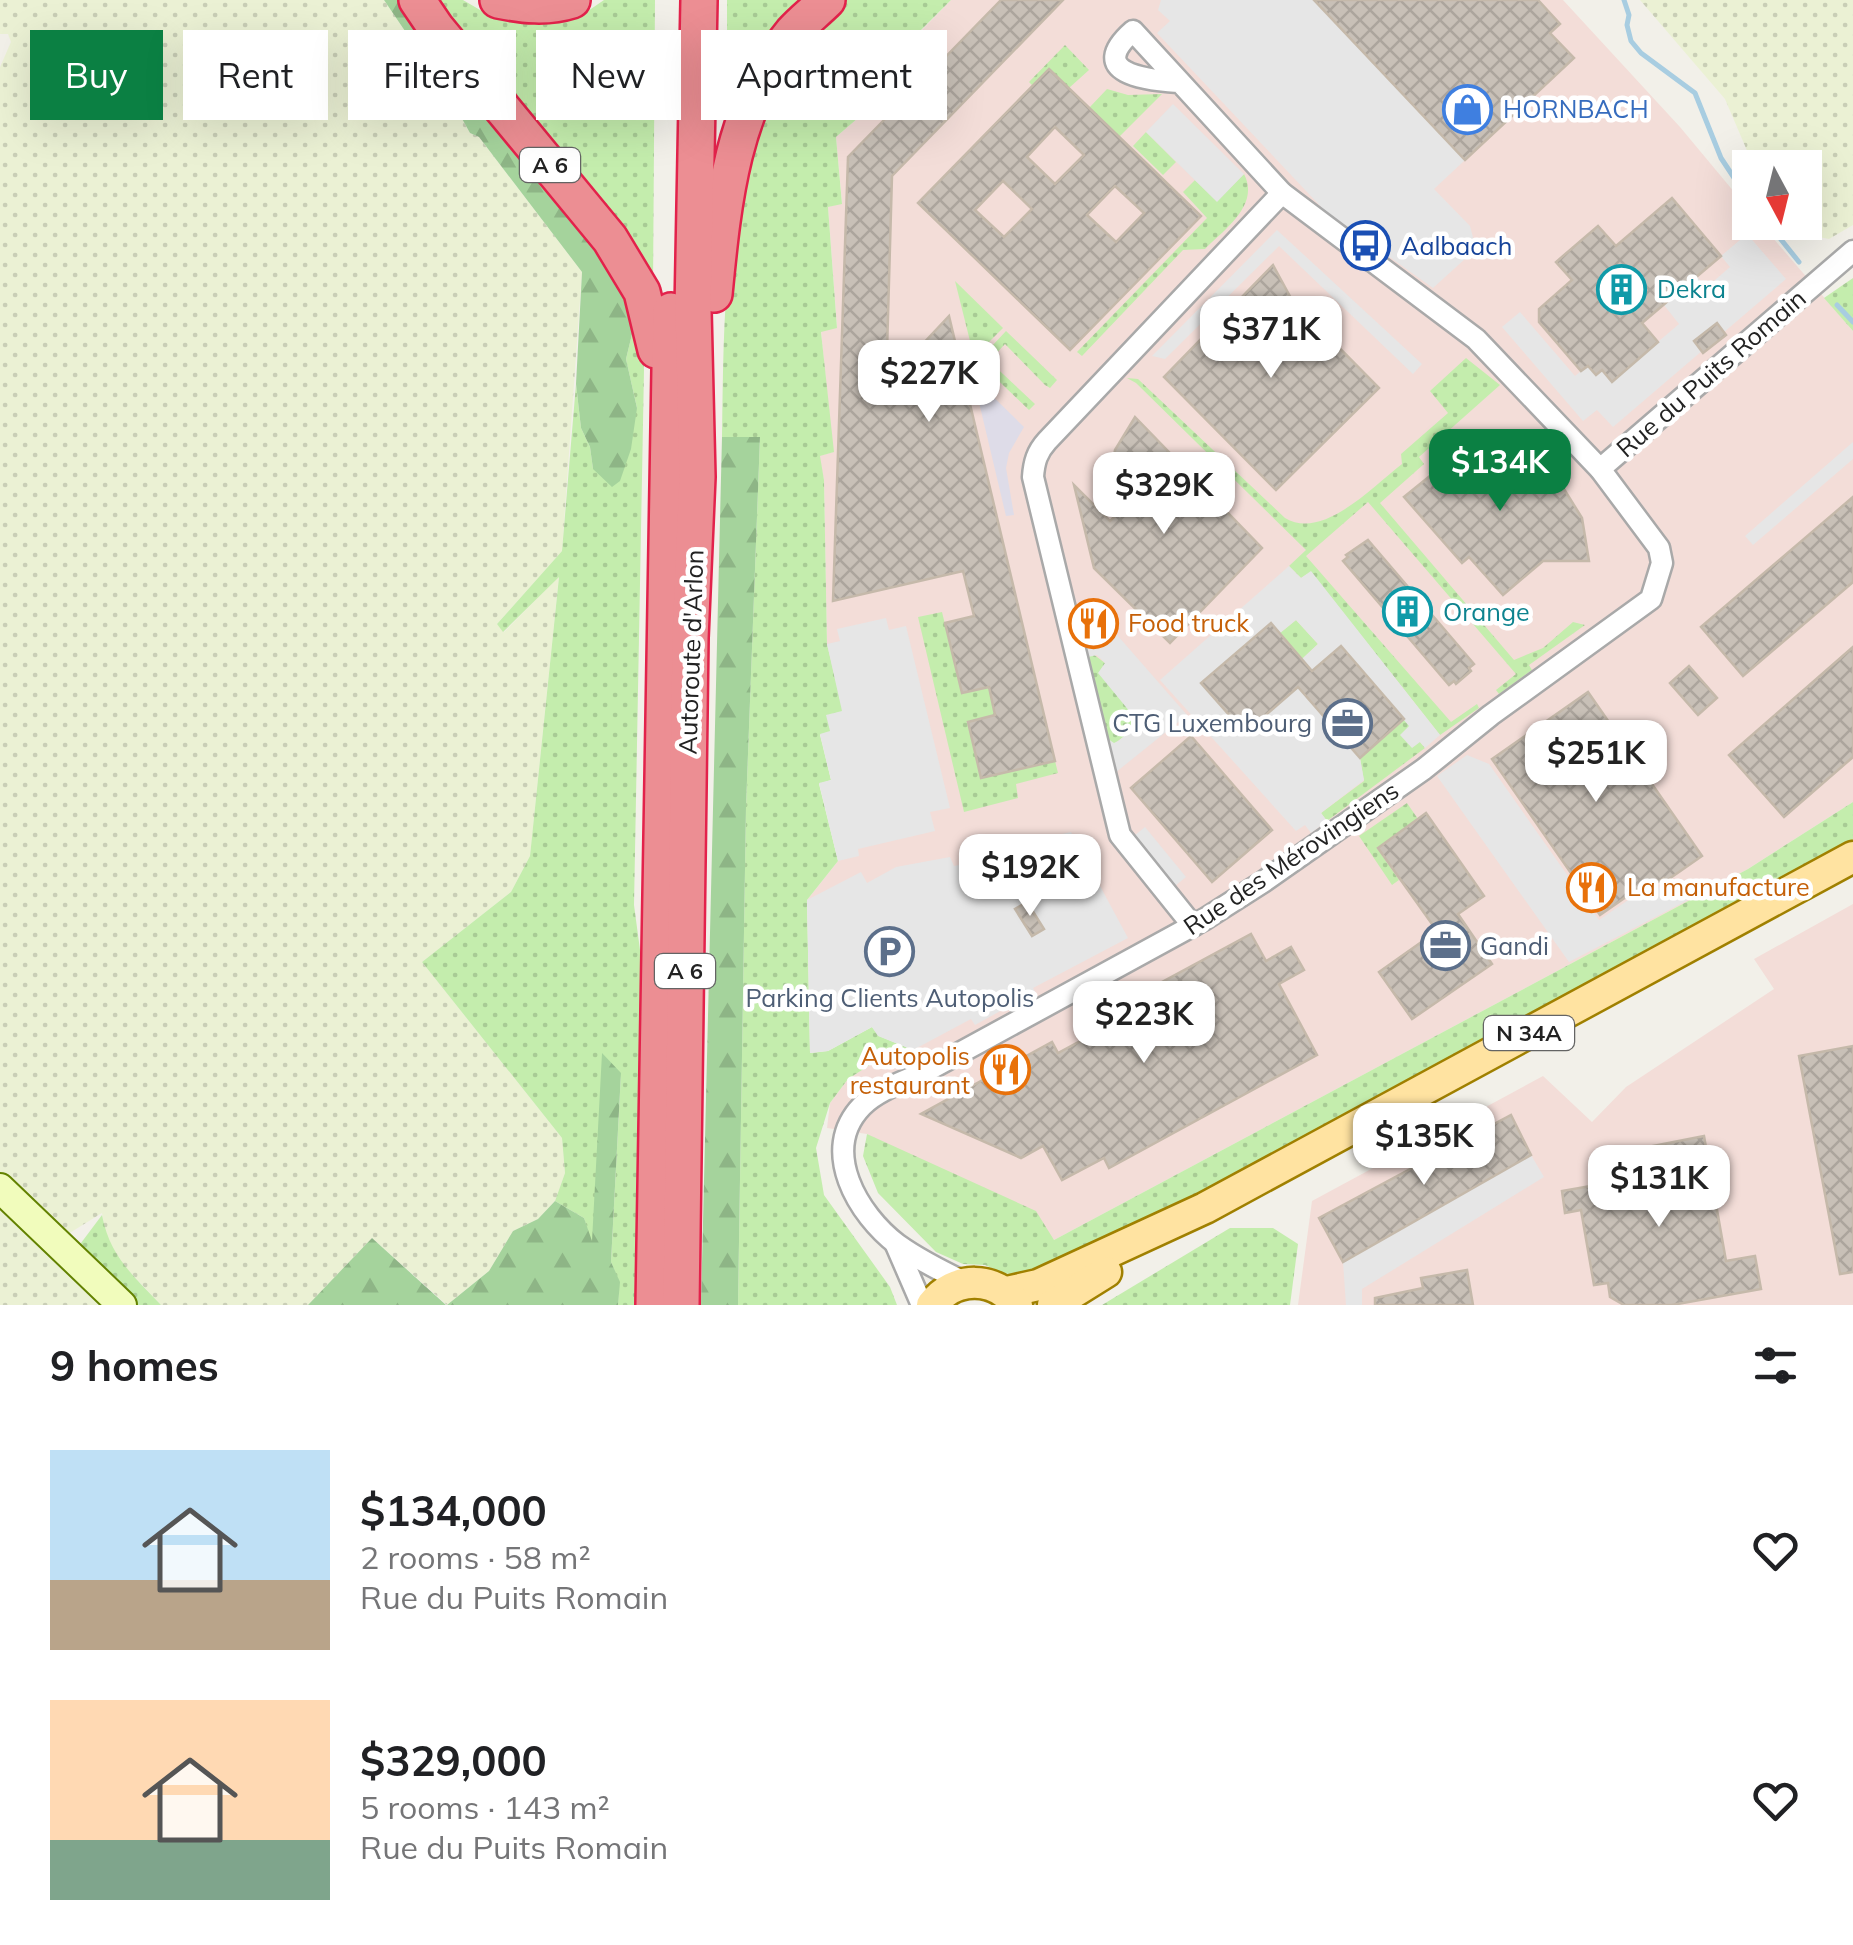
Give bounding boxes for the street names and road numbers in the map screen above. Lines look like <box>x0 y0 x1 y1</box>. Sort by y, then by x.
road number: A 6 <box>520 148 580 182</box>
street label: Rue du Puits Romain <box>1610 282 1812 463</box>
street label: Autoroute d'Arlon <box>671 549 710 755</box>
street label: Rue des Mérovingiens <box>1177 774 1404 941</box>
road number: A 6 <box>655 954 715 988</box>
road number: N 34A <box>1484 1016 1574 1050</box>

